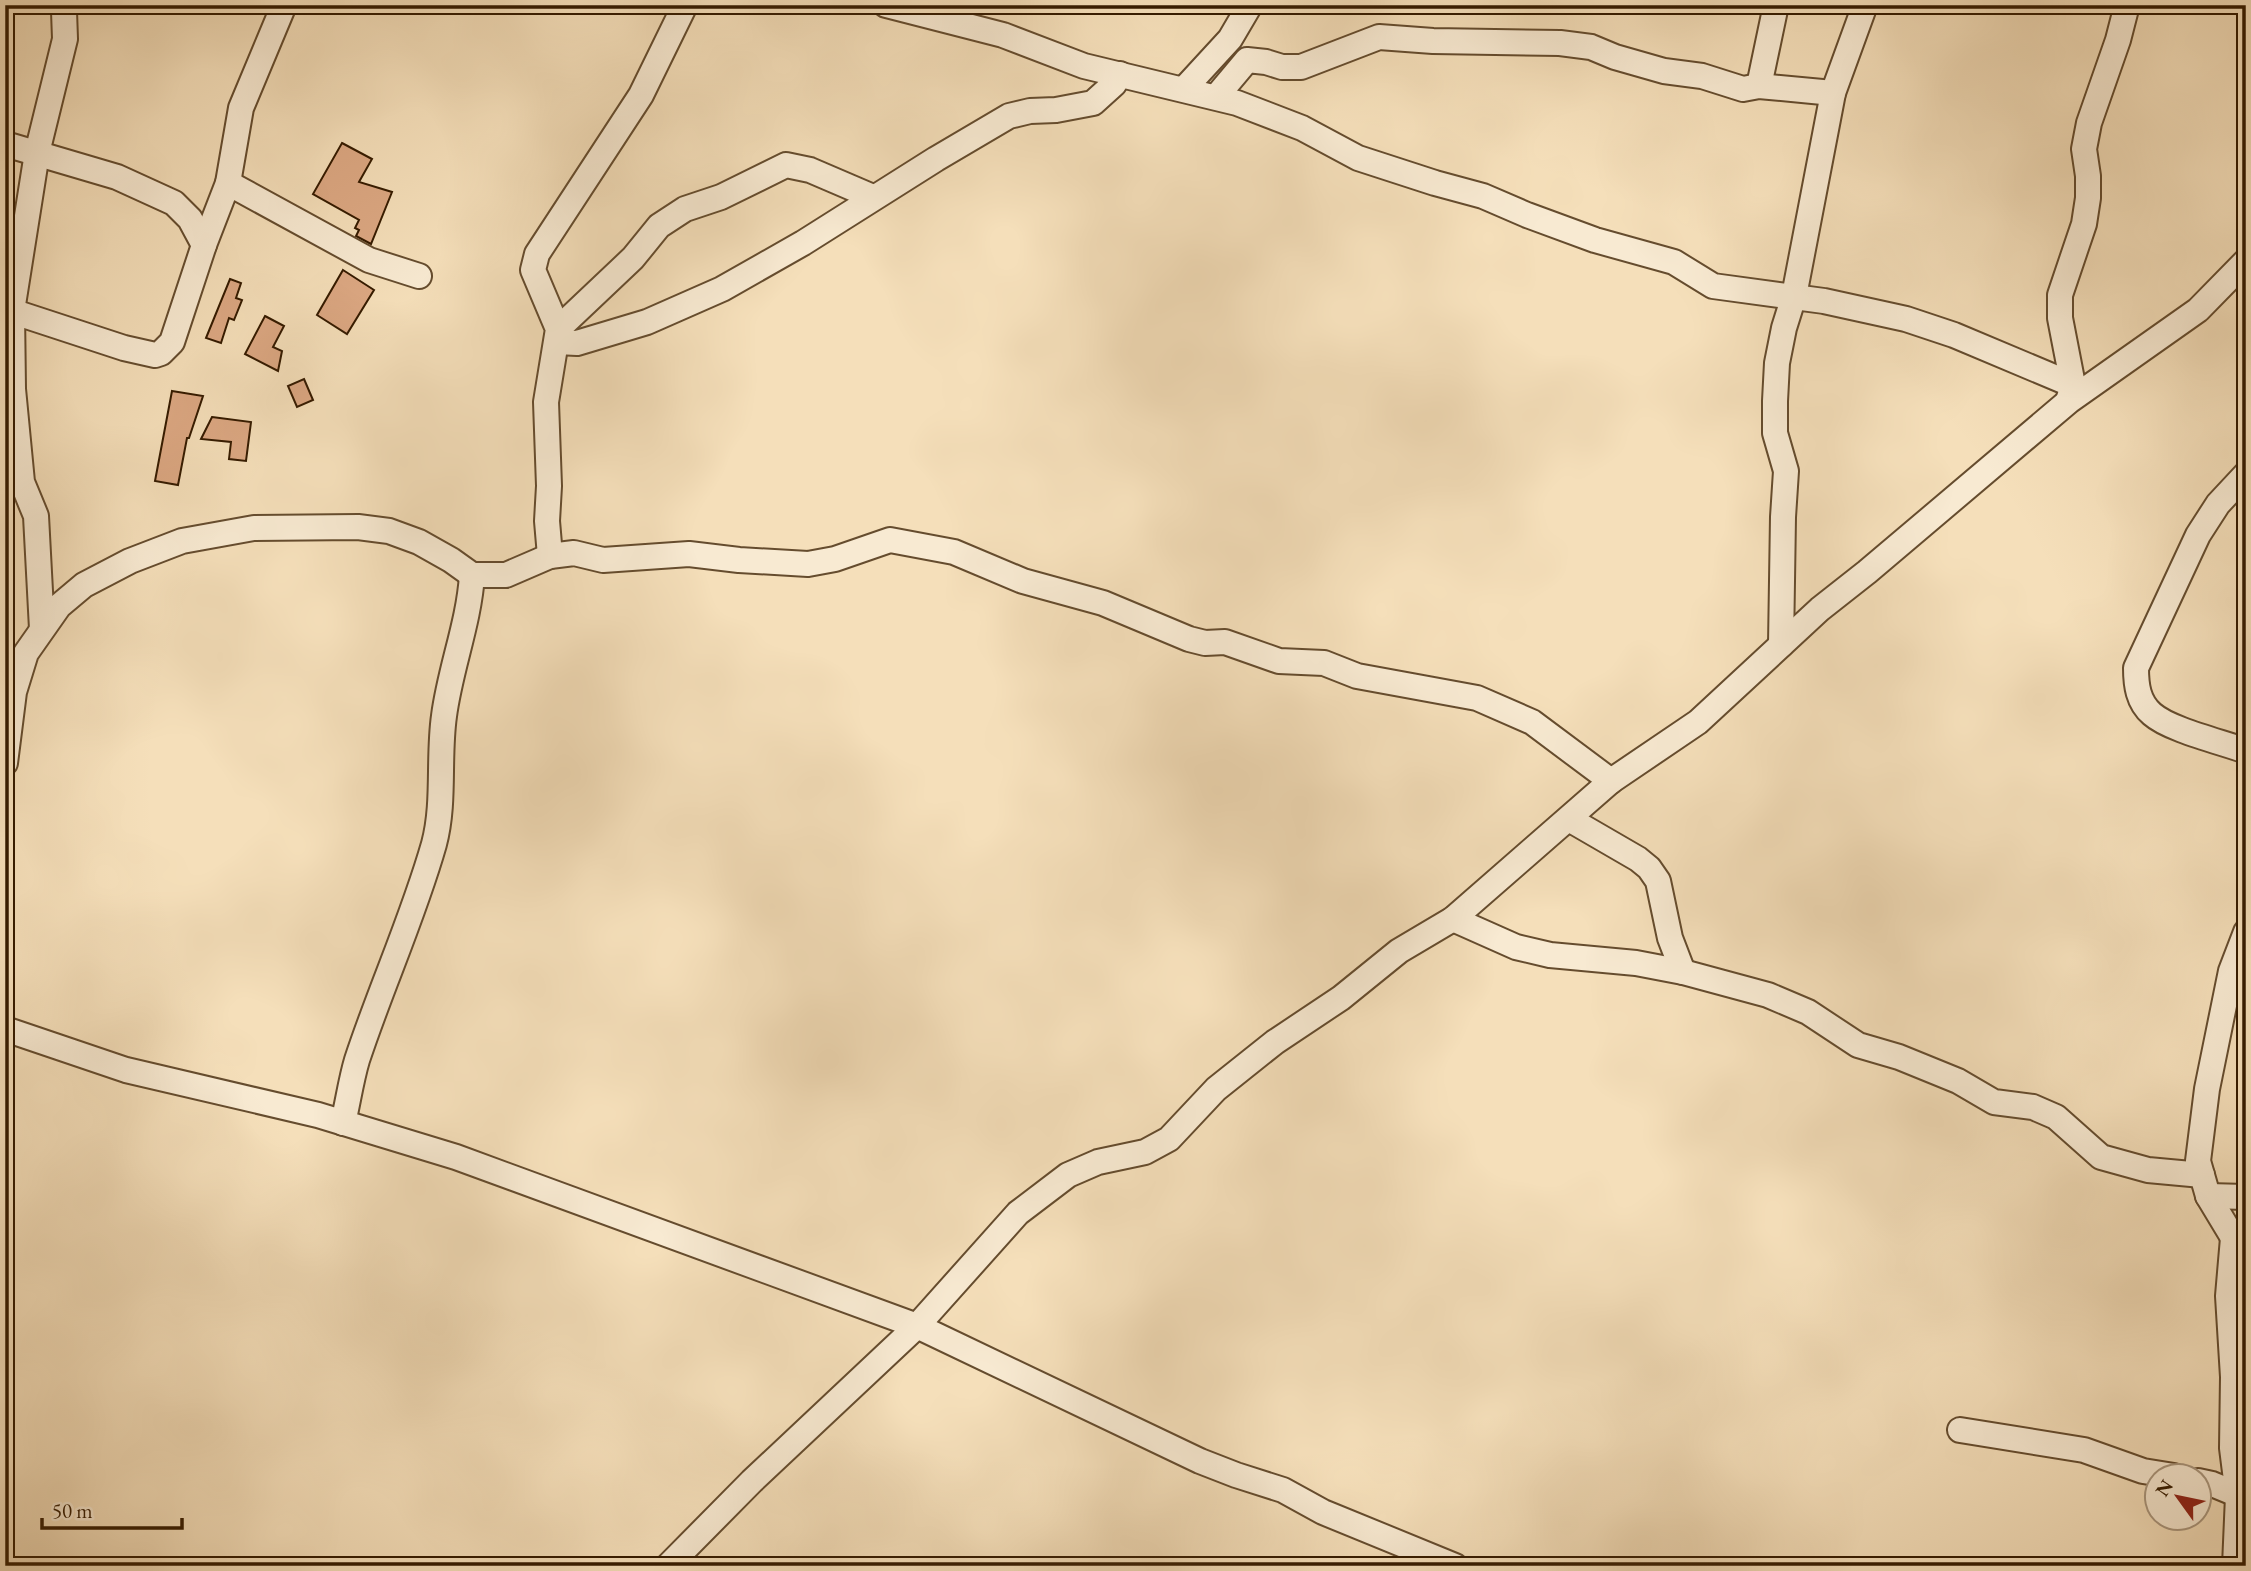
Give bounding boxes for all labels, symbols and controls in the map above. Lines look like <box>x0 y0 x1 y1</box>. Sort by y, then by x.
north arrow <box>2142 1462 2212 1532</box>
text: N <box>2149 1474 2179 1501</box>
scale bar <box>42 1487 182 1531</box>
text: 50 m <box>52 1497 93 1524</box>

